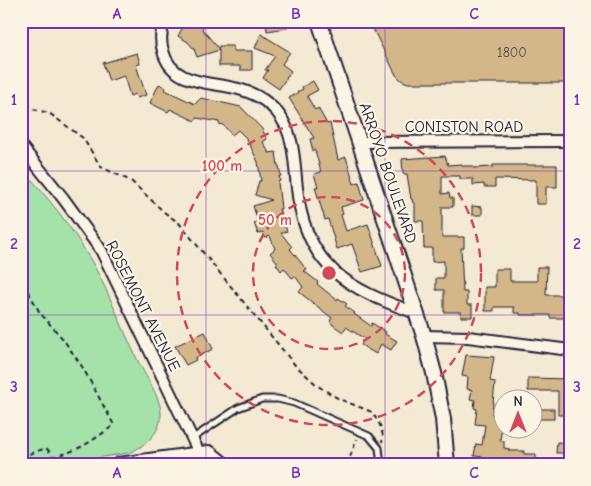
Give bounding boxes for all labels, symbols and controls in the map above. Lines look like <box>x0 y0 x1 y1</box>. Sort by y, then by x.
text: A <box>113 5 122 23</box>
text: B <box>291 5 301 23</box>
text: C <box>469 5 479 23</box>
house number: 1800 <box>497 44 527 61</box>
text: 1 <box>11 91 17 109</box>
text: 1 <box>574 91 580 109</box>
street label: ARROYO BOULEVARD <box>355 100 421 246</box>
street label: CONISTON ROAD <box>405 118 523 136</box>
text: 100 m <box>202 157 242 175</box>
text: 50 m <box>258 211 292 229</box>
text: 2 <box>10 235 18 253</box>
text: 2 <box>573 235 581 253</box>
street label: ROSEMONT AVENUE <box>102 238 184 375</box>
centre of rings <box>320 264 338 282</box>
text: 3 <box>10 378 18 396</box>
text: 3 <box>573 378 581 396</box>
north arrow <box>494 388 544 438</box>
text: N <box>513 393 523 410</box>
text: A <box>113 464 122 482</box>
text: B <box>291 464 301 482</box>
text: C <box>469 464 479 482</box>

